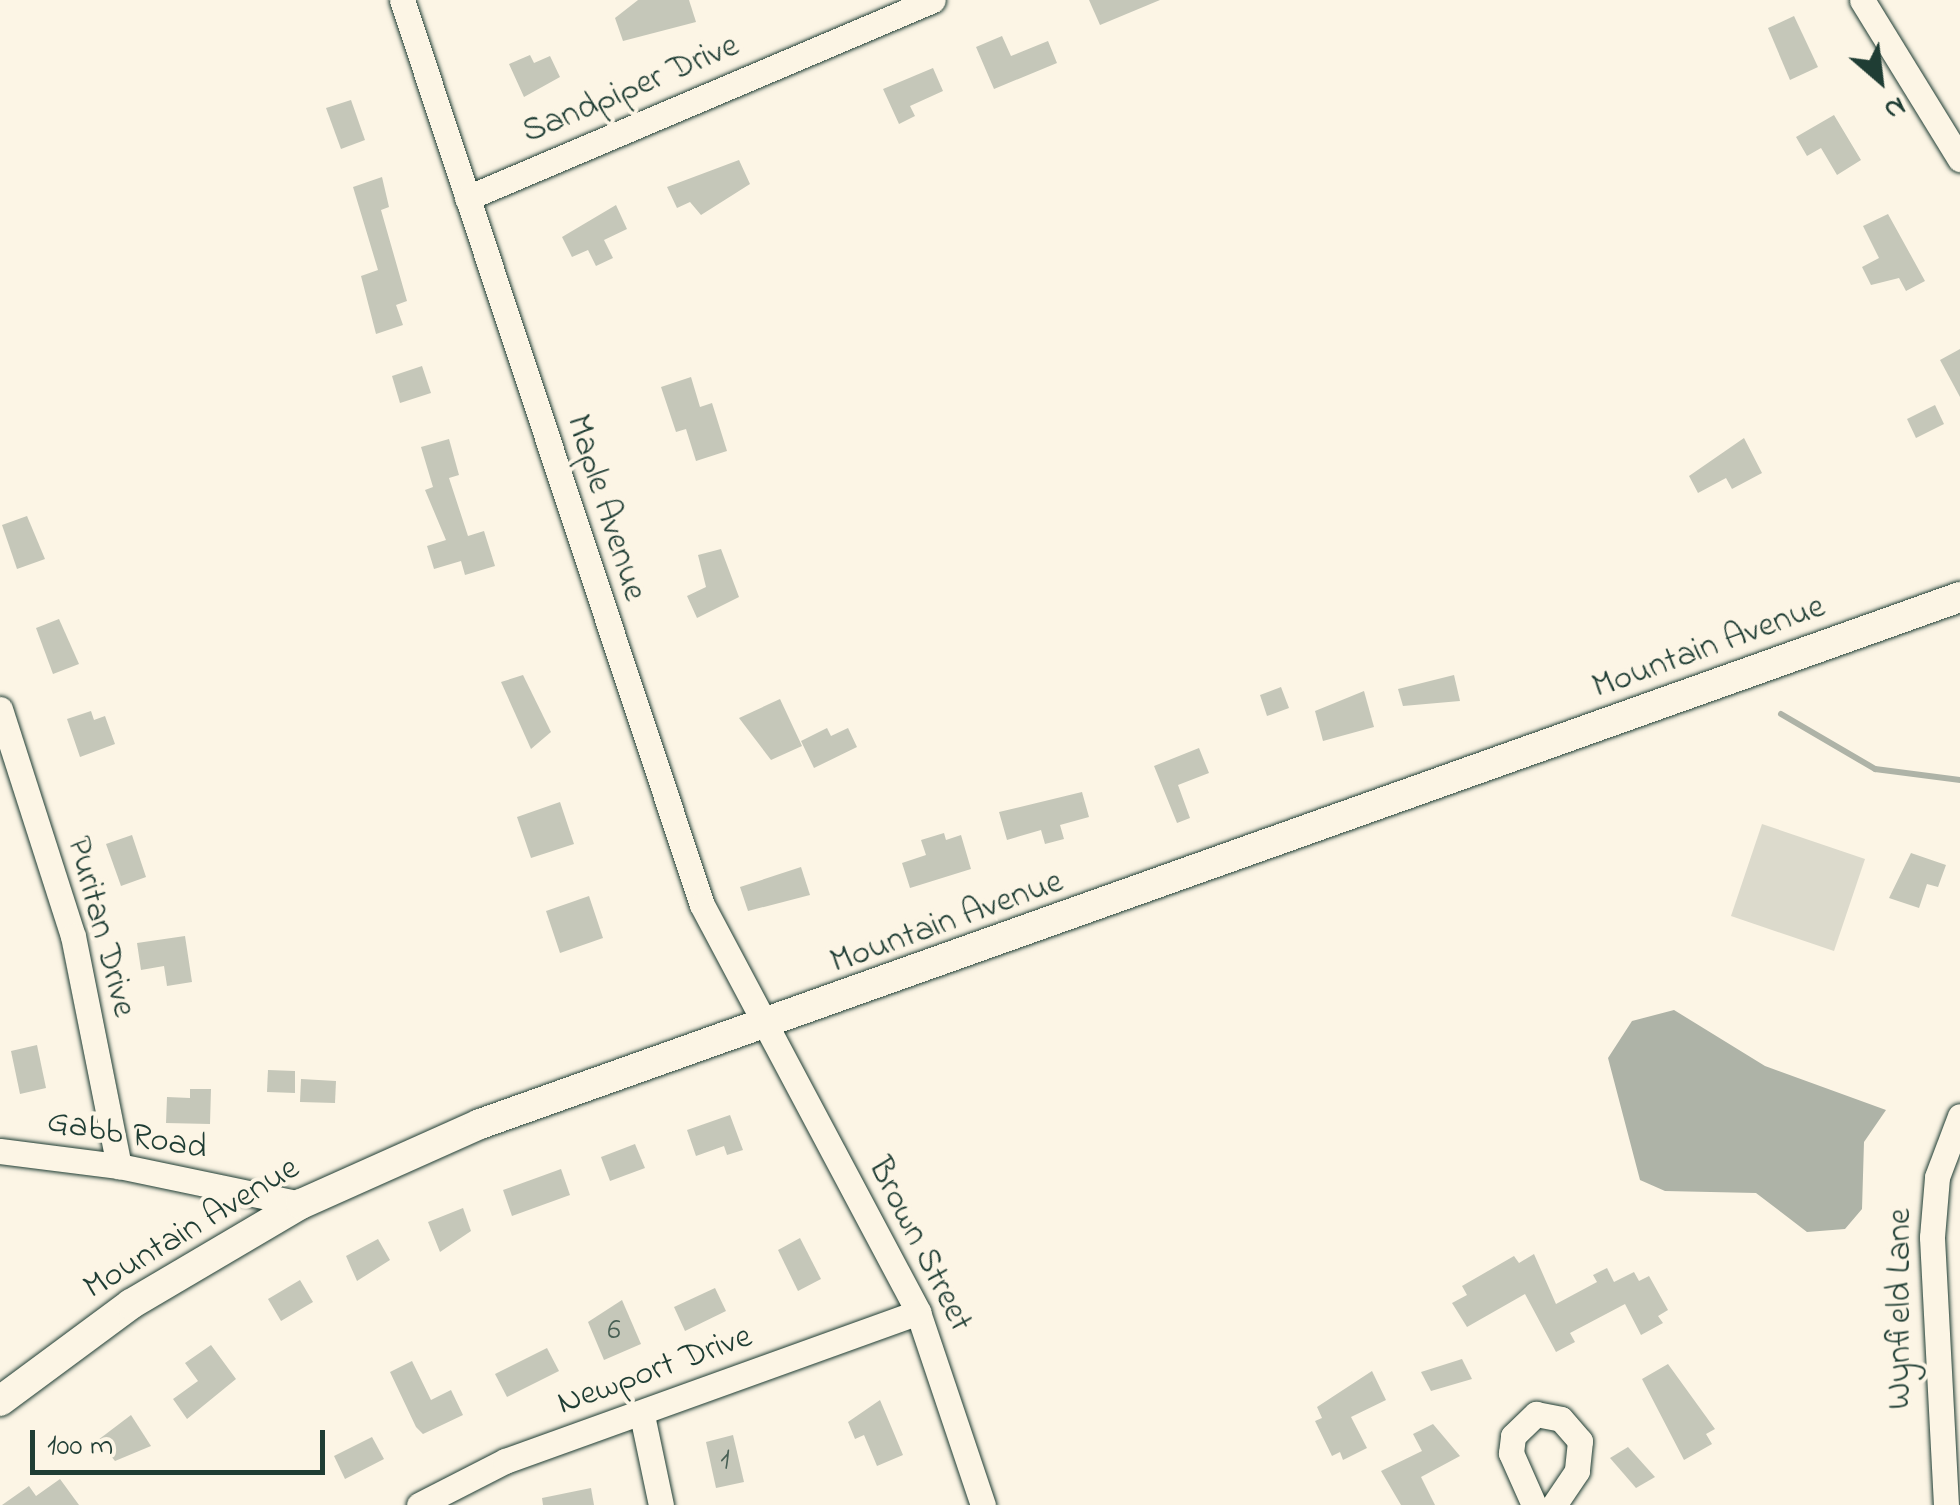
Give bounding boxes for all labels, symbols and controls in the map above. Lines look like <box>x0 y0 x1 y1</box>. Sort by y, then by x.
street label: Sandpiper Drive <box>516 26 746 154</box>
north arrow <box>1830 30 1930 130</box>
text: N <box>1876 84 1912 129</box>
street label: Maple Avenue <box>555 410 655 606</box>
street label: Mountain Avenue <box>1587 587 1831 709</box>
street label: Puritan Drive <box>56 832 144 1022</box>
street label: Mountain Avenue <box>825 862 1069 984</box>
street label: Gabb Road <box>44 1101 210 1171</box>
street label: Mountain Avenue <box>77 1148 307 1310</box>
street label: Brown Street <box>857 1151 981 1339</box>
street label: Wynfield Lane <box>1880 1208 1922 1410</box>
house number: 6 <box>607 1313 621 1349</box>
street label: Newport Drive <box>552 1316 758 1426</box>
scale bar <box>35 1410 330 1472</box>
text: 100 m <box>47 1425 113 1469</box>
house number: 1 <box>720 1443 730 1479</box>

